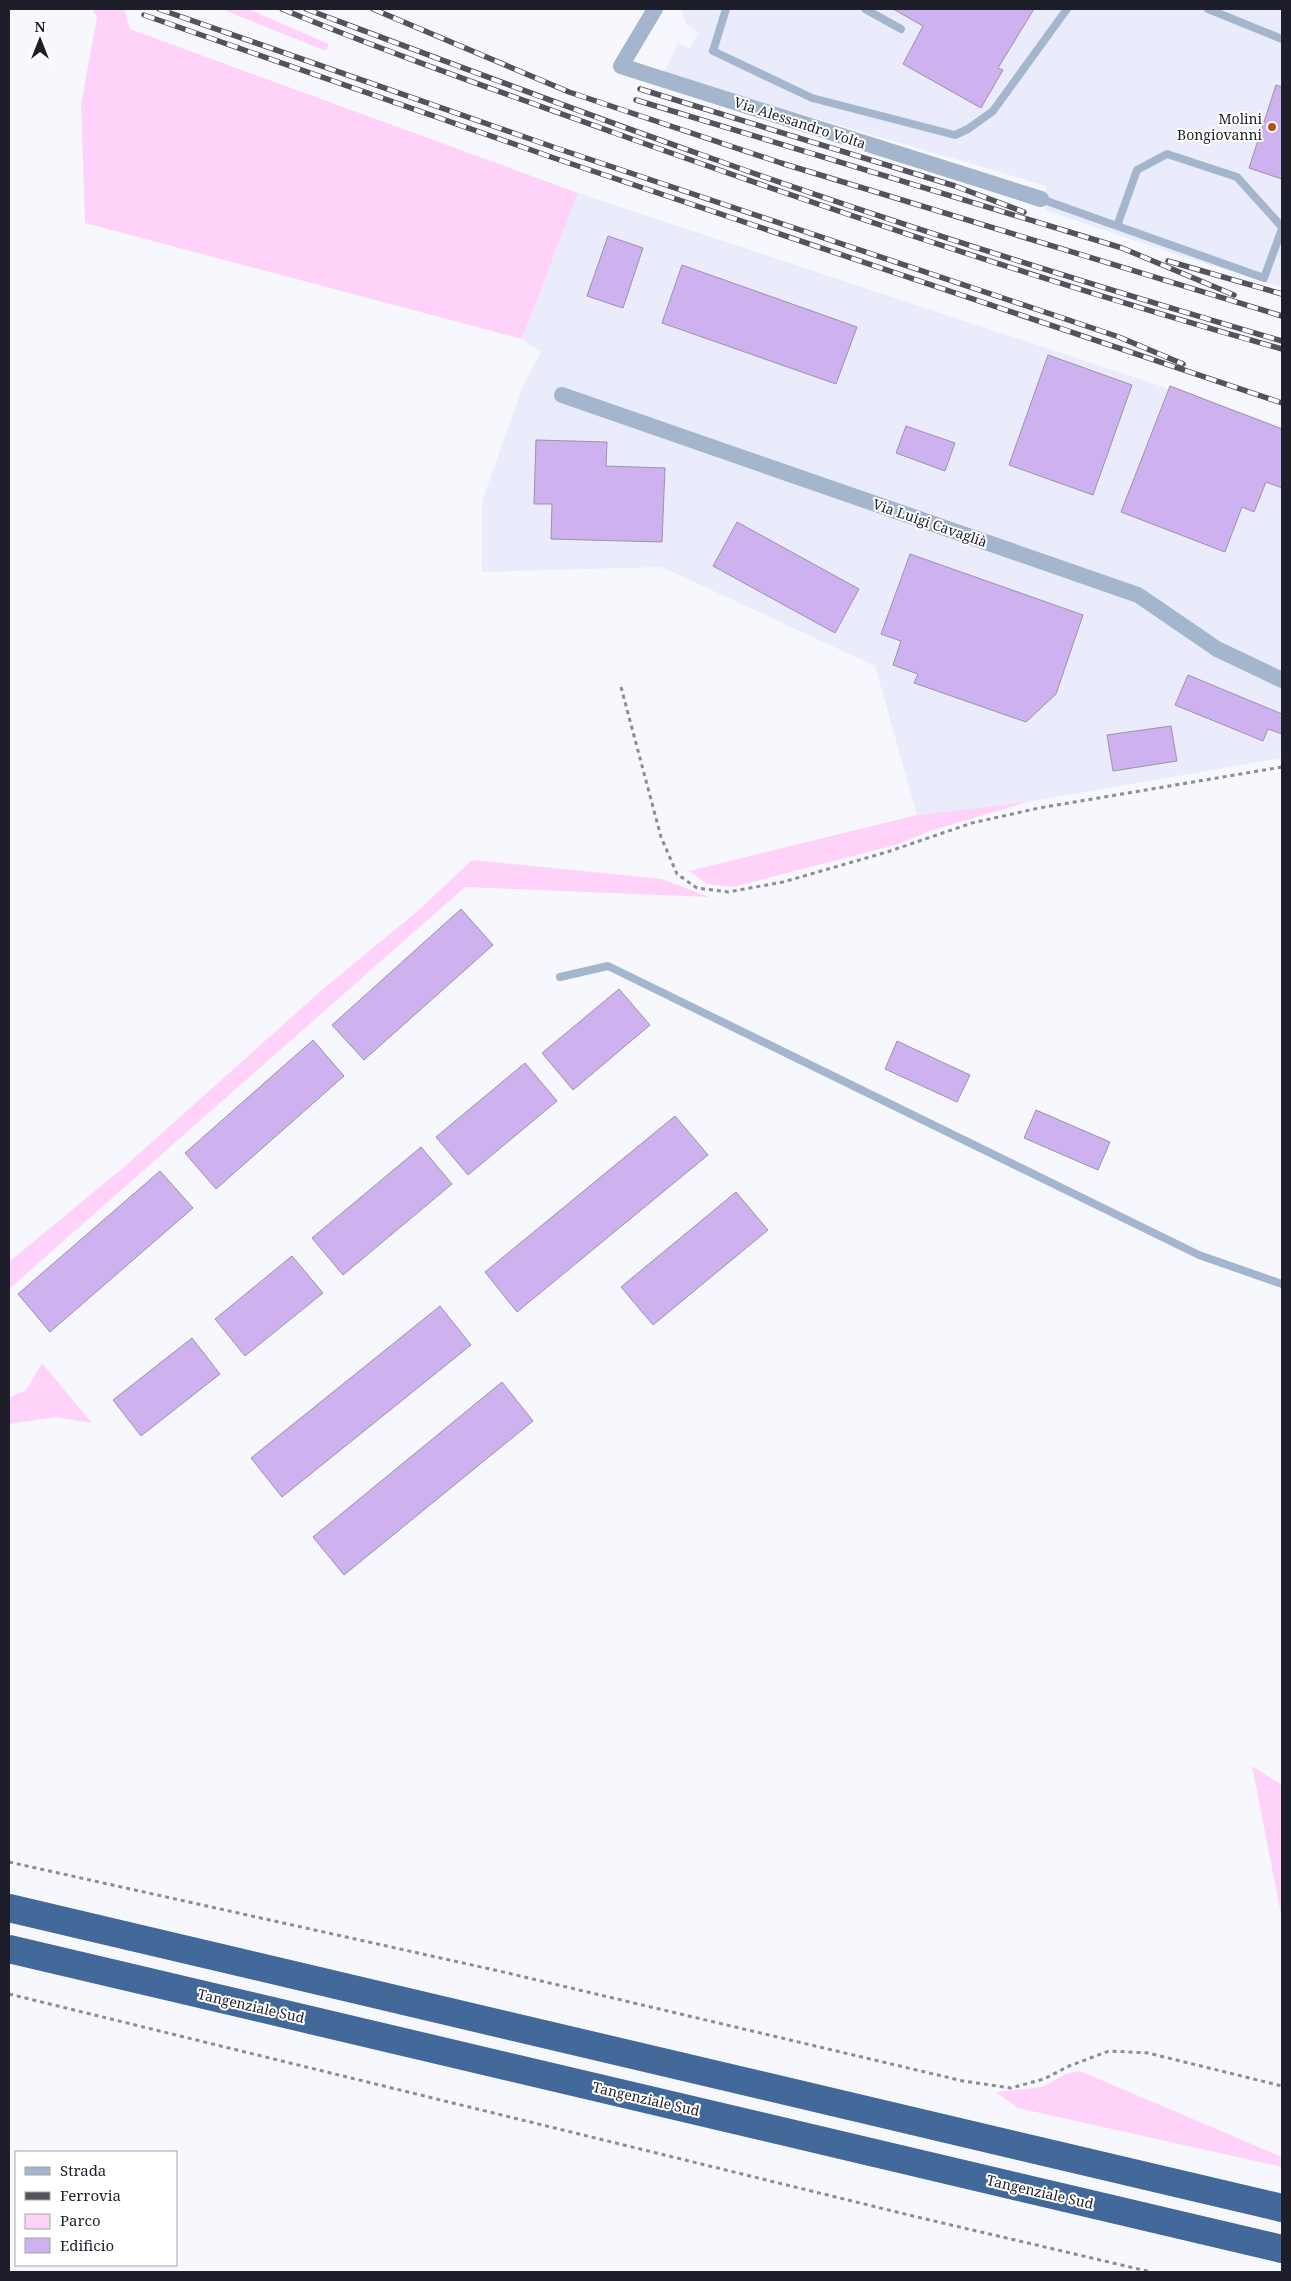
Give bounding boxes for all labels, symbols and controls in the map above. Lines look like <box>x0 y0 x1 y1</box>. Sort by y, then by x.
north arrow <box>15 15 65 65</box>
text: N <box>34 17 46 36</box>
street label: Via Alessandro Volta <box>732 92 869 153</box>
place label: Molini Bongiovanni <box>1177 109 1263 144</box>
marker: Molini Bongiovanni <box>1266 121 1278 133</box>
street label: Via Luigi Cavaglià <box>870 494 990 551</box>
street label: Tangenziale Sud <box>196 1984 307 2027</box>
street label: Tangenziale Sud <box>591 2077 702 2120</box>
legend <box>15 2151 178 2266</box>
text: Strada <box>60 2160 106 2180</box>
street label: Tangenziale Sud <box>985 2170 1096 2213</box>
text: Ferrovia <box>60 2185 121 2205</box>
text: Parco <box>60 2210 101 2230</box>
text: Edificio <box>60 2235 114 2255</box>

